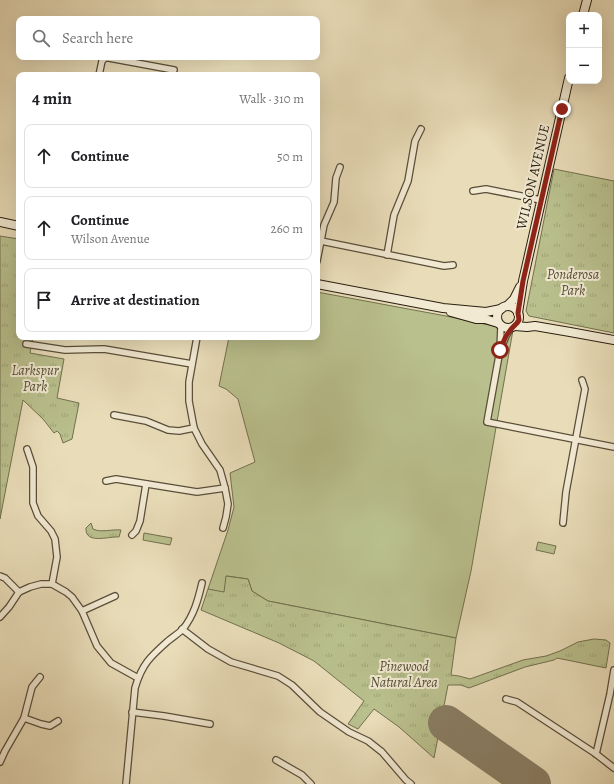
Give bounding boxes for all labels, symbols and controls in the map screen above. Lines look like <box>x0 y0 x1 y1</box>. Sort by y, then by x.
map controls <box>566 12 602 84</box>
button: + <box>566 12 602 48</box>
search box <box>16 16 320 60</box>
icon: search <box>30 27 52 49</box>
text: Search here <box>62 28 133 48</box>
button: − <box>566 48 602 84</box>
text: 4 min <box>32 87 72 110</box>
text: Walk · 310 m <box>239 90 304 107</box>
route end <box>553 100 571 118</box>
street label: WILSON AVENUE <box>511 123 554 232</box>
icon: ahead <box>33 145 55 167</box>
text: Continue <box>71 146 129 166</box>
text: 50 m <box>277 148 303 165</box>
text: Continue <box>71 210 129 230</box>
icon: ahead <box>33 217 55 239</box>
text: 260 m <box>270 220 303 237</box>
text: Wilson Avenue <box>71 230 150 247</box>
park label: Ponderosa Park <box>547 265 600 300</box>
icon: arrive <box>33 289 55 311</box>
text: Arrive at destination <box>71 290 200 310</box>
route start <box>491 341 509 359</box>
park label: Larkspur Park <box>11 361 60 396</box>
park label: Pinewood Natural Area <box>370 657 438 692</box>

